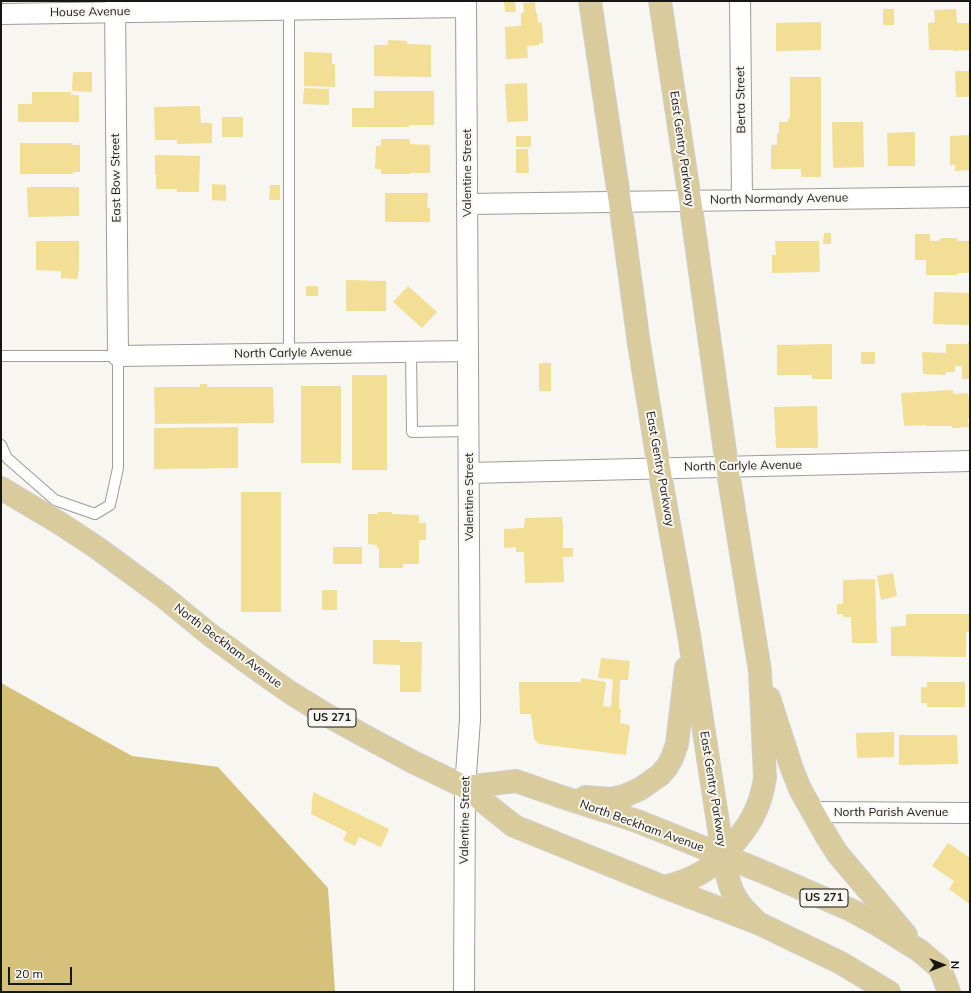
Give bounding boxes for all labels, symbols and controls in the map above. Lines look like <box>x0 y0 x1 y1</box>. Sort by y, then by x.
street label: House Avenue <box>50 4 130 20</box>
street label: Berta Street <box>733 66 749 134</box>
street label: East Gentry Parkway <box>667 90 697 208</box>
street label: Valentine Street <box>460 129 474 217</box>
street label: East Bow Street <box>108 133 124 223</box>
street label: North Normandy Avenue <box>710 191 848 207</box>
street label: North Carlyle Avenue <box>234 345 352 361</box>
street label: East Gentry Parkway <box>643 410 677 528</box>
street label: Valentine Street <box>462 453 476 541</box>
street label: North Carlyle Avenue <box>684 458 802 474</box>
street label: North Beckham Avenue <box>171 601 285 691</box>
road number: US 271 <box>308 709 356 727</box>
street label: East Gentry Parkway <box>697 730 729 848</box>
street label: Valentine Street <box>457 776 473 864</box>
street label: North Beckham Avenue <box>578 797 706 855</box>
street label: North Parish Avenue <box>834 805 948 819</box>
road number: US 271 <box>800 889 848 907</box>
north arrow <box>923 945 963 985</box>
scale bar <box>10 959 74 985</box>
text: N <box>948 961 962 969</box>
text: 20 m <box>15 966 43 981</box>

